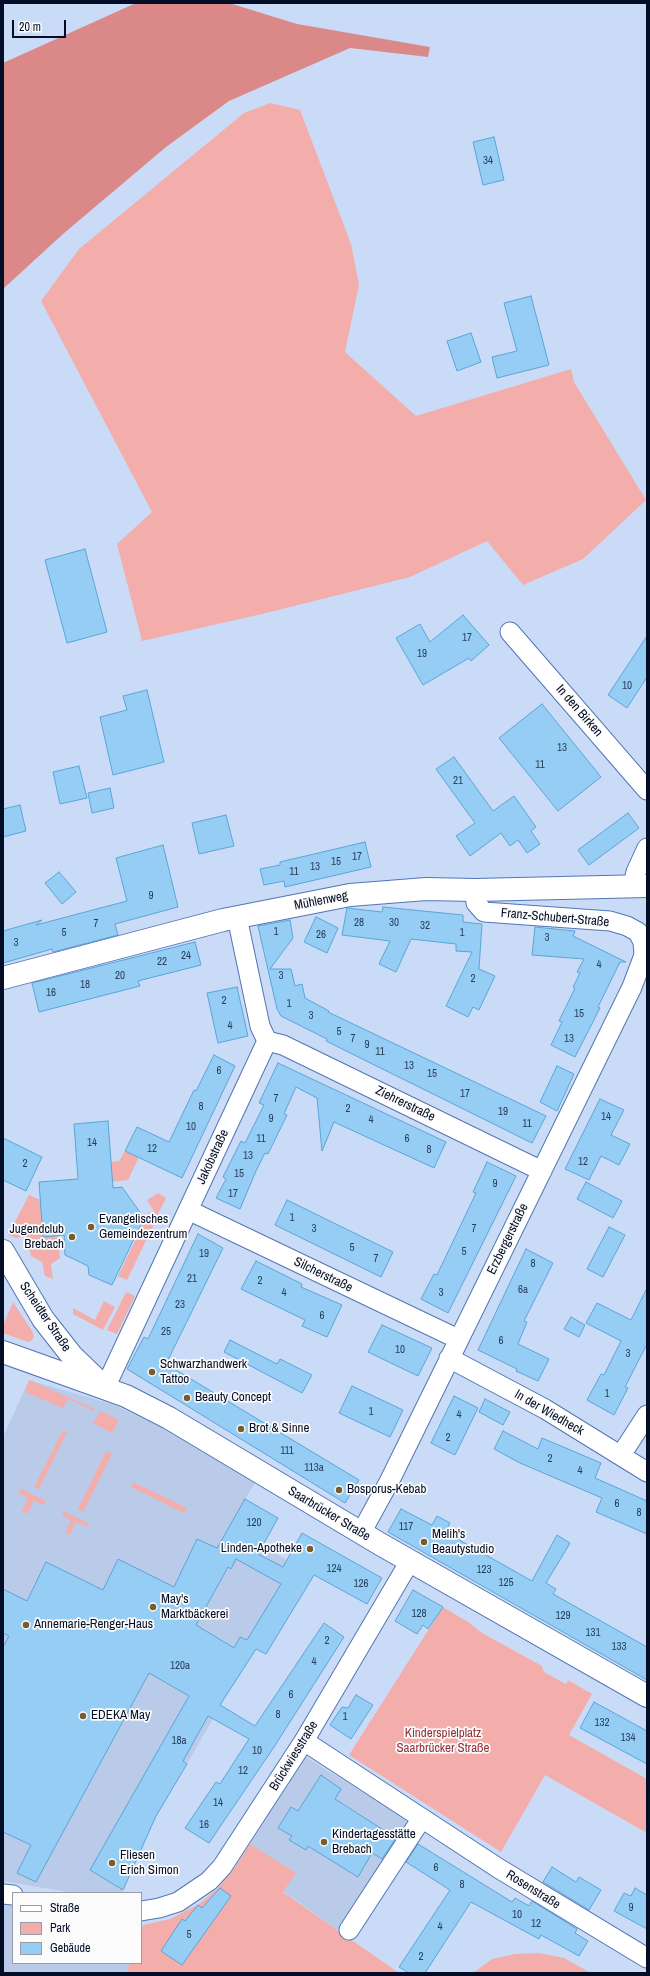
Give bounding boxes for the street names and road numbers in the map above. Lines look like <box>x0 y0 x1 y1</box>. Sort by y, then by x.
street label: In den Birken <box>552 682 606 740</box>
street label: Mühlenweg <box>293 888 349 914</box>
street label: Franz-Schubert-Straße <box>500 905 610 931</box>
street label: Ziehrerstraße <box>373 1083 437 1125</box>
street label: Jakobstraße <box>194 1127 232 1187</box>
street label: Erzbergerstraße <box>484 1201 532 1277</box>
street label: Silcherstraße <box>291 1254 355 1296</box>
street label: Scheidter Straße <box>16 1279 74 1355</box>
street label: In der Wiedheck <box>511 1387 587 1439</box>
street label: Saarbrücker Straße <box>285 1483 373 1545</box>
street label: Brückwiesstraße <box>266 1718 322 1794</box>
street label: Rosenstraße <box>503 1867 563 1913</box>

